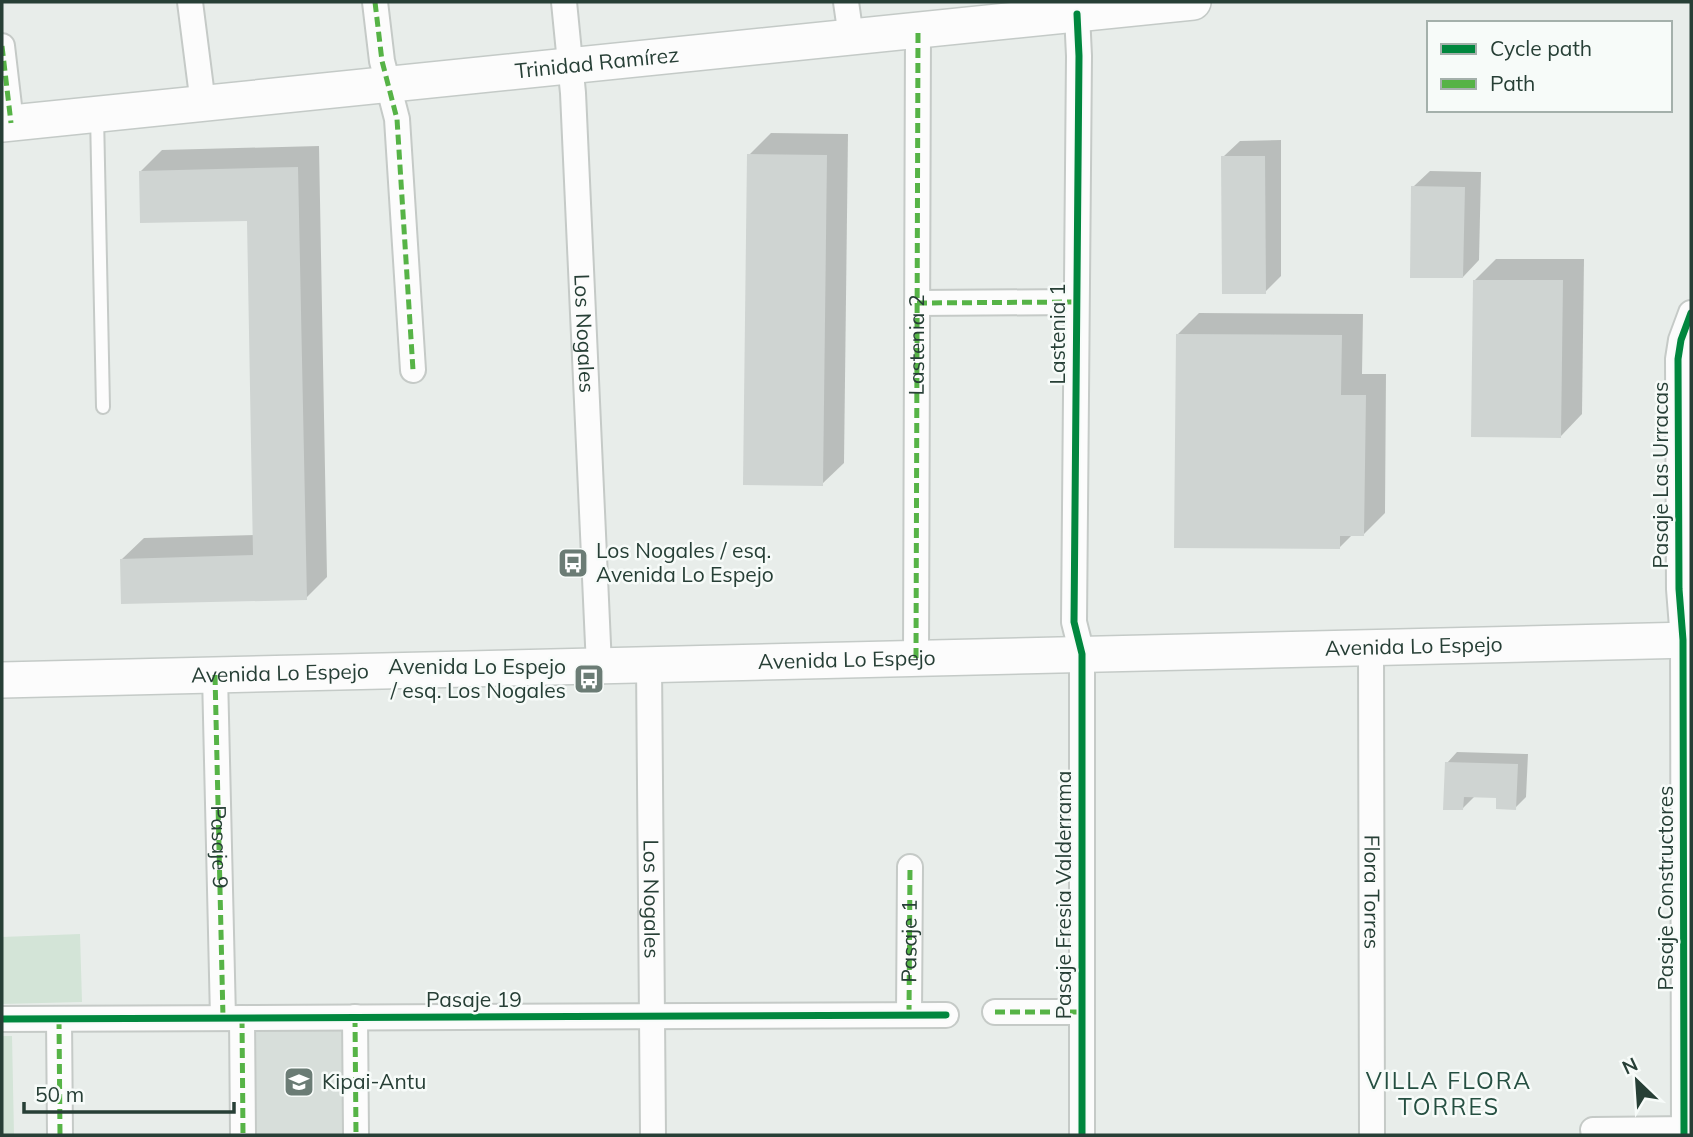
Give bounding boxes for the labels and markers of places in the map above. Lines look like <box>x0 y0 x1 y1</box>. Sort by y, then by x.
place label: Los Nogales / esq. Avenida Lo Espejo <box>596 537 774 587</box>
bus stop icon: Los Nogales / esq. Avenida Lo Espejo <box>556 546 590 580</box>
place label: Avenida Lo Espejo / esq. Los Nogales <box>388 653 566 703</box>
bus stop icon: Avenida Lo Espejo / esq. Los Nogales <box>572 662 606 696</box>
school or university icon: Kipai-Antu <box>282 1065 316 1099</box>
place label: Kipai-Antu <box>322 1068 426 1094</box>

